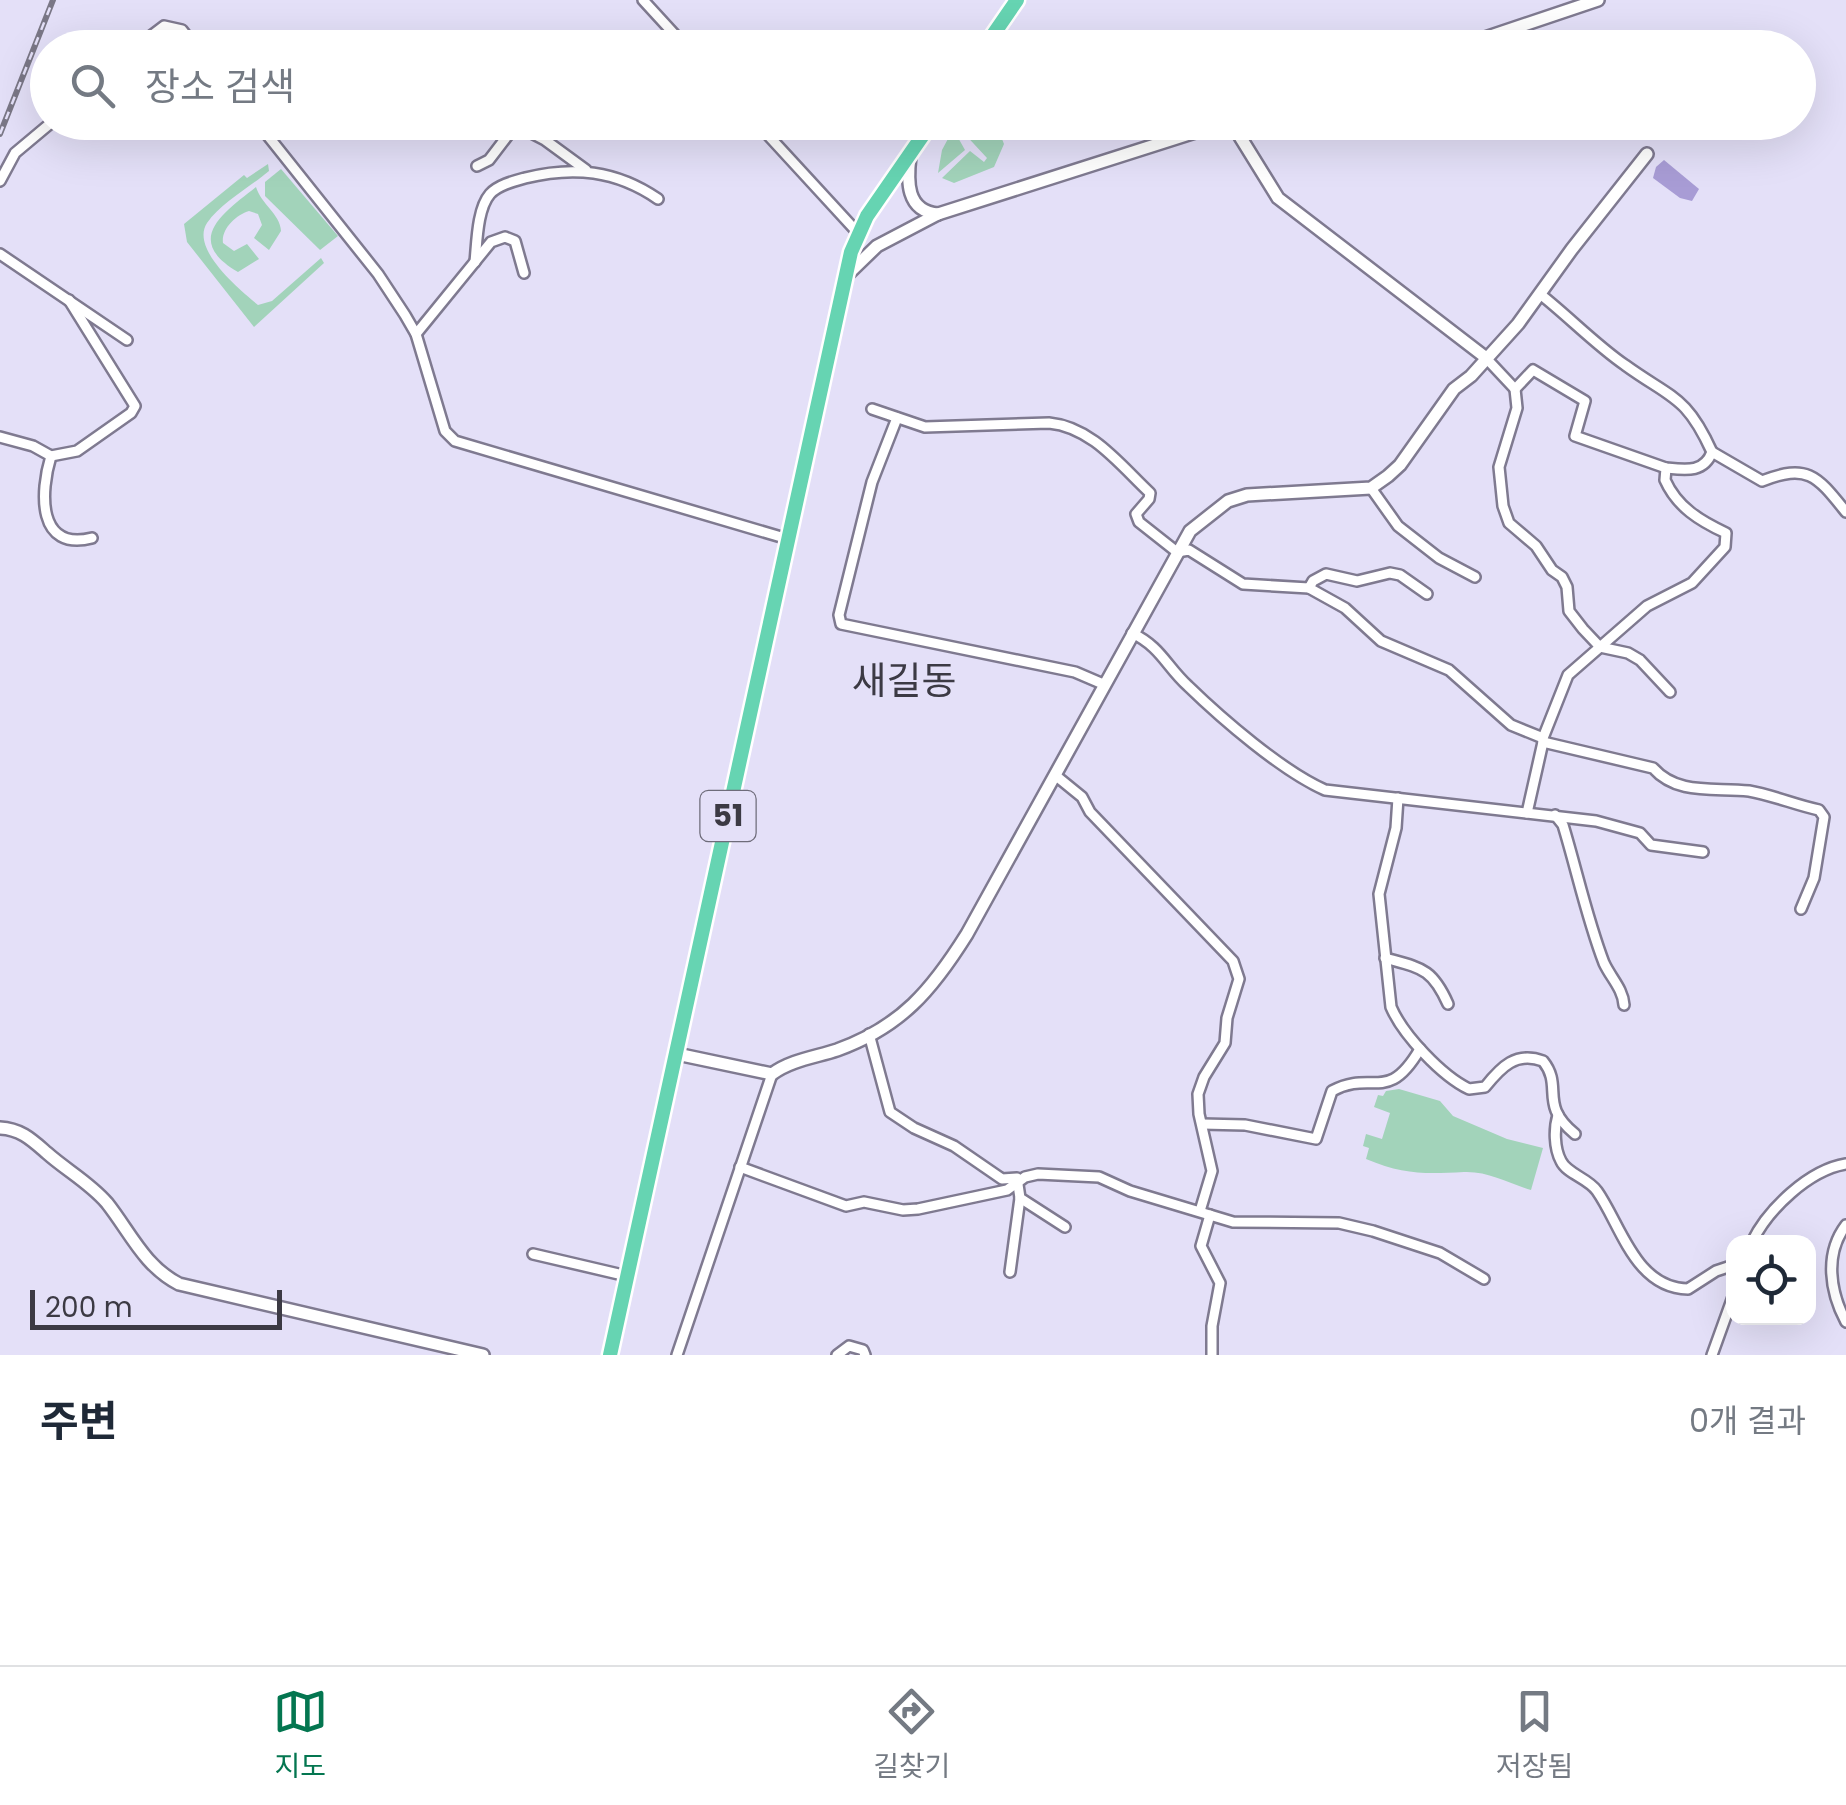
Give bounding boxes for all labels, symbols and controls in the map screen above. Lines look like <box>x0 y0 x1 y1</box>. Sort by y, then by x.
search box <box>30 30 1816 140</box>
icon: search <box>65 58 120 113</box>
text: 장소 검색 <box>145 60 295 113</box>
district label: 새길동 <box>852 654 956 707</box>
road number: 51 <box>700 791 756 841</box>
map controls <box>1726 1235 1816 1325</box>
button: locate <box>1726 1235 1816 1325</box>
scale bar <box>30 1285 282 1330</box>
text: 200 m <box>45 1288 133 1327</box>
text: 주변 <box>40 1392 117 1451</box>
text: 0개 결과 <box>1689 1398 1806 1443</box>
tab: 지도 <box>273 1684 328 1788</box>
tab: 길찾기 <box>873 1684 950 1788</box>
tab: 저장됨 <box>1496 1684 1573 1788</box>

